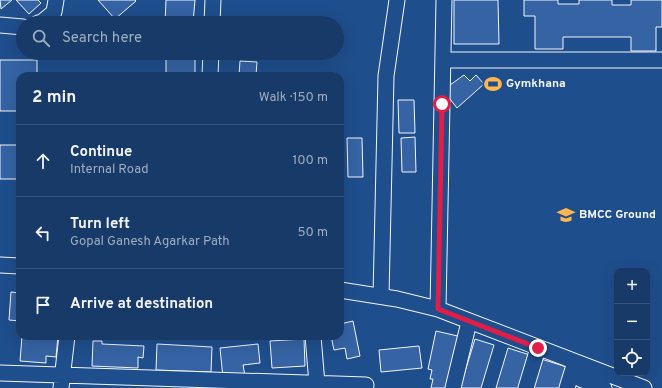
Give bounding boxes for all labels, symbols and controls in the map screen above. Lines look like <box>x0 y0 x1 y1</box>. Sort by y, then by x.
search box <box>16 16 344 60</box>
icon: search <box>30 27 52 49</box>
text: Search here <box>62 29 142 48</box>
sports icon: Gymkhana <box>483 74 503 94</box>
place label: Gymkhana <box>506 76 566 92</box>
text: 2 min <box>32 87 76 109</box>
text: Walk · 150 m <box>259 90 328 106</box>
route start <box>433 95 451 113</box>
text: Continue <box>70 143 132 162</box>
icon: ahead <box>32 150 54 172</box>
text: 100 m <box>292 153 328 169</box>
text: Internal Road <box>70 162 148 178</box>
school or university icon: BMCC Ground <box>556 205 576 225</box>
place label: BMCC Ground <box>579 207 656 223</box>
text: Turn left <box>70 215 130 234</box>
icon: left <box>32 222 54 244</box>
text: 50 m <box>298 225 328 241</box>
text: Gopal Ganesh Agarkar Path <box>70 234 230 250</box>
map controls <box>614 268 650 376</box>
button: + <box>614 268 650 304</box>
icon: arrive <box>32 294 54 316</box>
text: Arrive at destination <box>70 295 213 314</box>
button: − <box>614 304 650 340</box>
route end <box>529 339 547 357</box>
button: locate <box>614 340 650 376</box>

